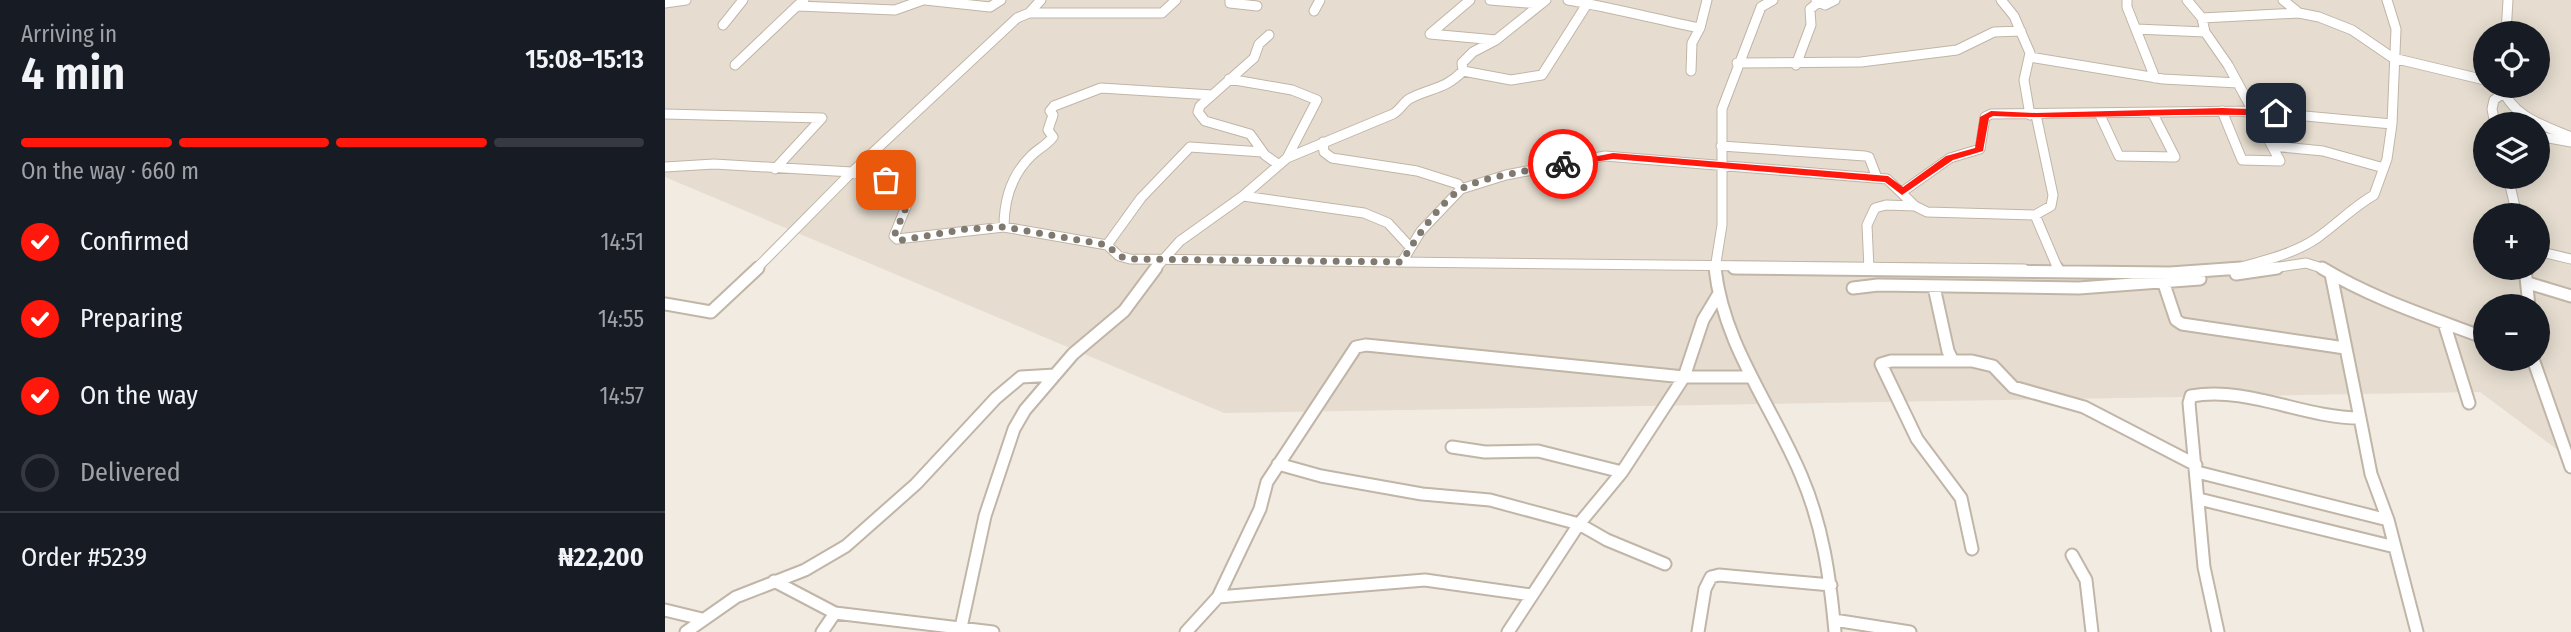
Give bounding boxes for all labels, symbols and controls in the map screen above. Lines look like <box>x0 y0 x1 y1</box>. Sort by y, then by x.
text: Arriving in <box>21 20 117 48</box>
map controls <box>2473 21 2550 371</box>
button: locate <box>2473 21 2550 98</box>
text: 15:08–15:13 <box>525 44 644 75</box>
text: 4 min <box>21 46 125 101</box>
pin <box>2246 83 2306 143</box>
icon: home <box>2257 94 2295 132</box>
button: layers <box>2473 112 2550 189</box>
courier <box>1528 129 1598 199</box>
icon: bike <box>1544 145 1582 183</box>
pin <box>856 150 916 210</box>
text: On the way · 660 m <box>21 157 199 185</box>
icon: bag <box>867 161 905 199</box>
button: + <box>2473 203 2550 280</box>
icon: check <box>21 223 59 261</box>
text: Confirmed <box>80 226 190 257</box>
text: 14:51 <box>601 228 644 256</box>
button: − <box>2473 294 2550 371</box>
icon: check <box>21 300 59 338</box>
text: Preparing <box>80 303 182 334</box>
text: 14:55 <box>598 305 644 333</box>
icon: check <box>21 377 59 415</box>
text: On the way <box>80 380 198 411</box>
text: 14:57 <box>600 382 644 410</box>
text: Delivered <box>80 457 181 488</box>
text: Order #5239 <box>21 542 147 573</box>
text: ₦22,200 <box>558 542 644 573</box>

